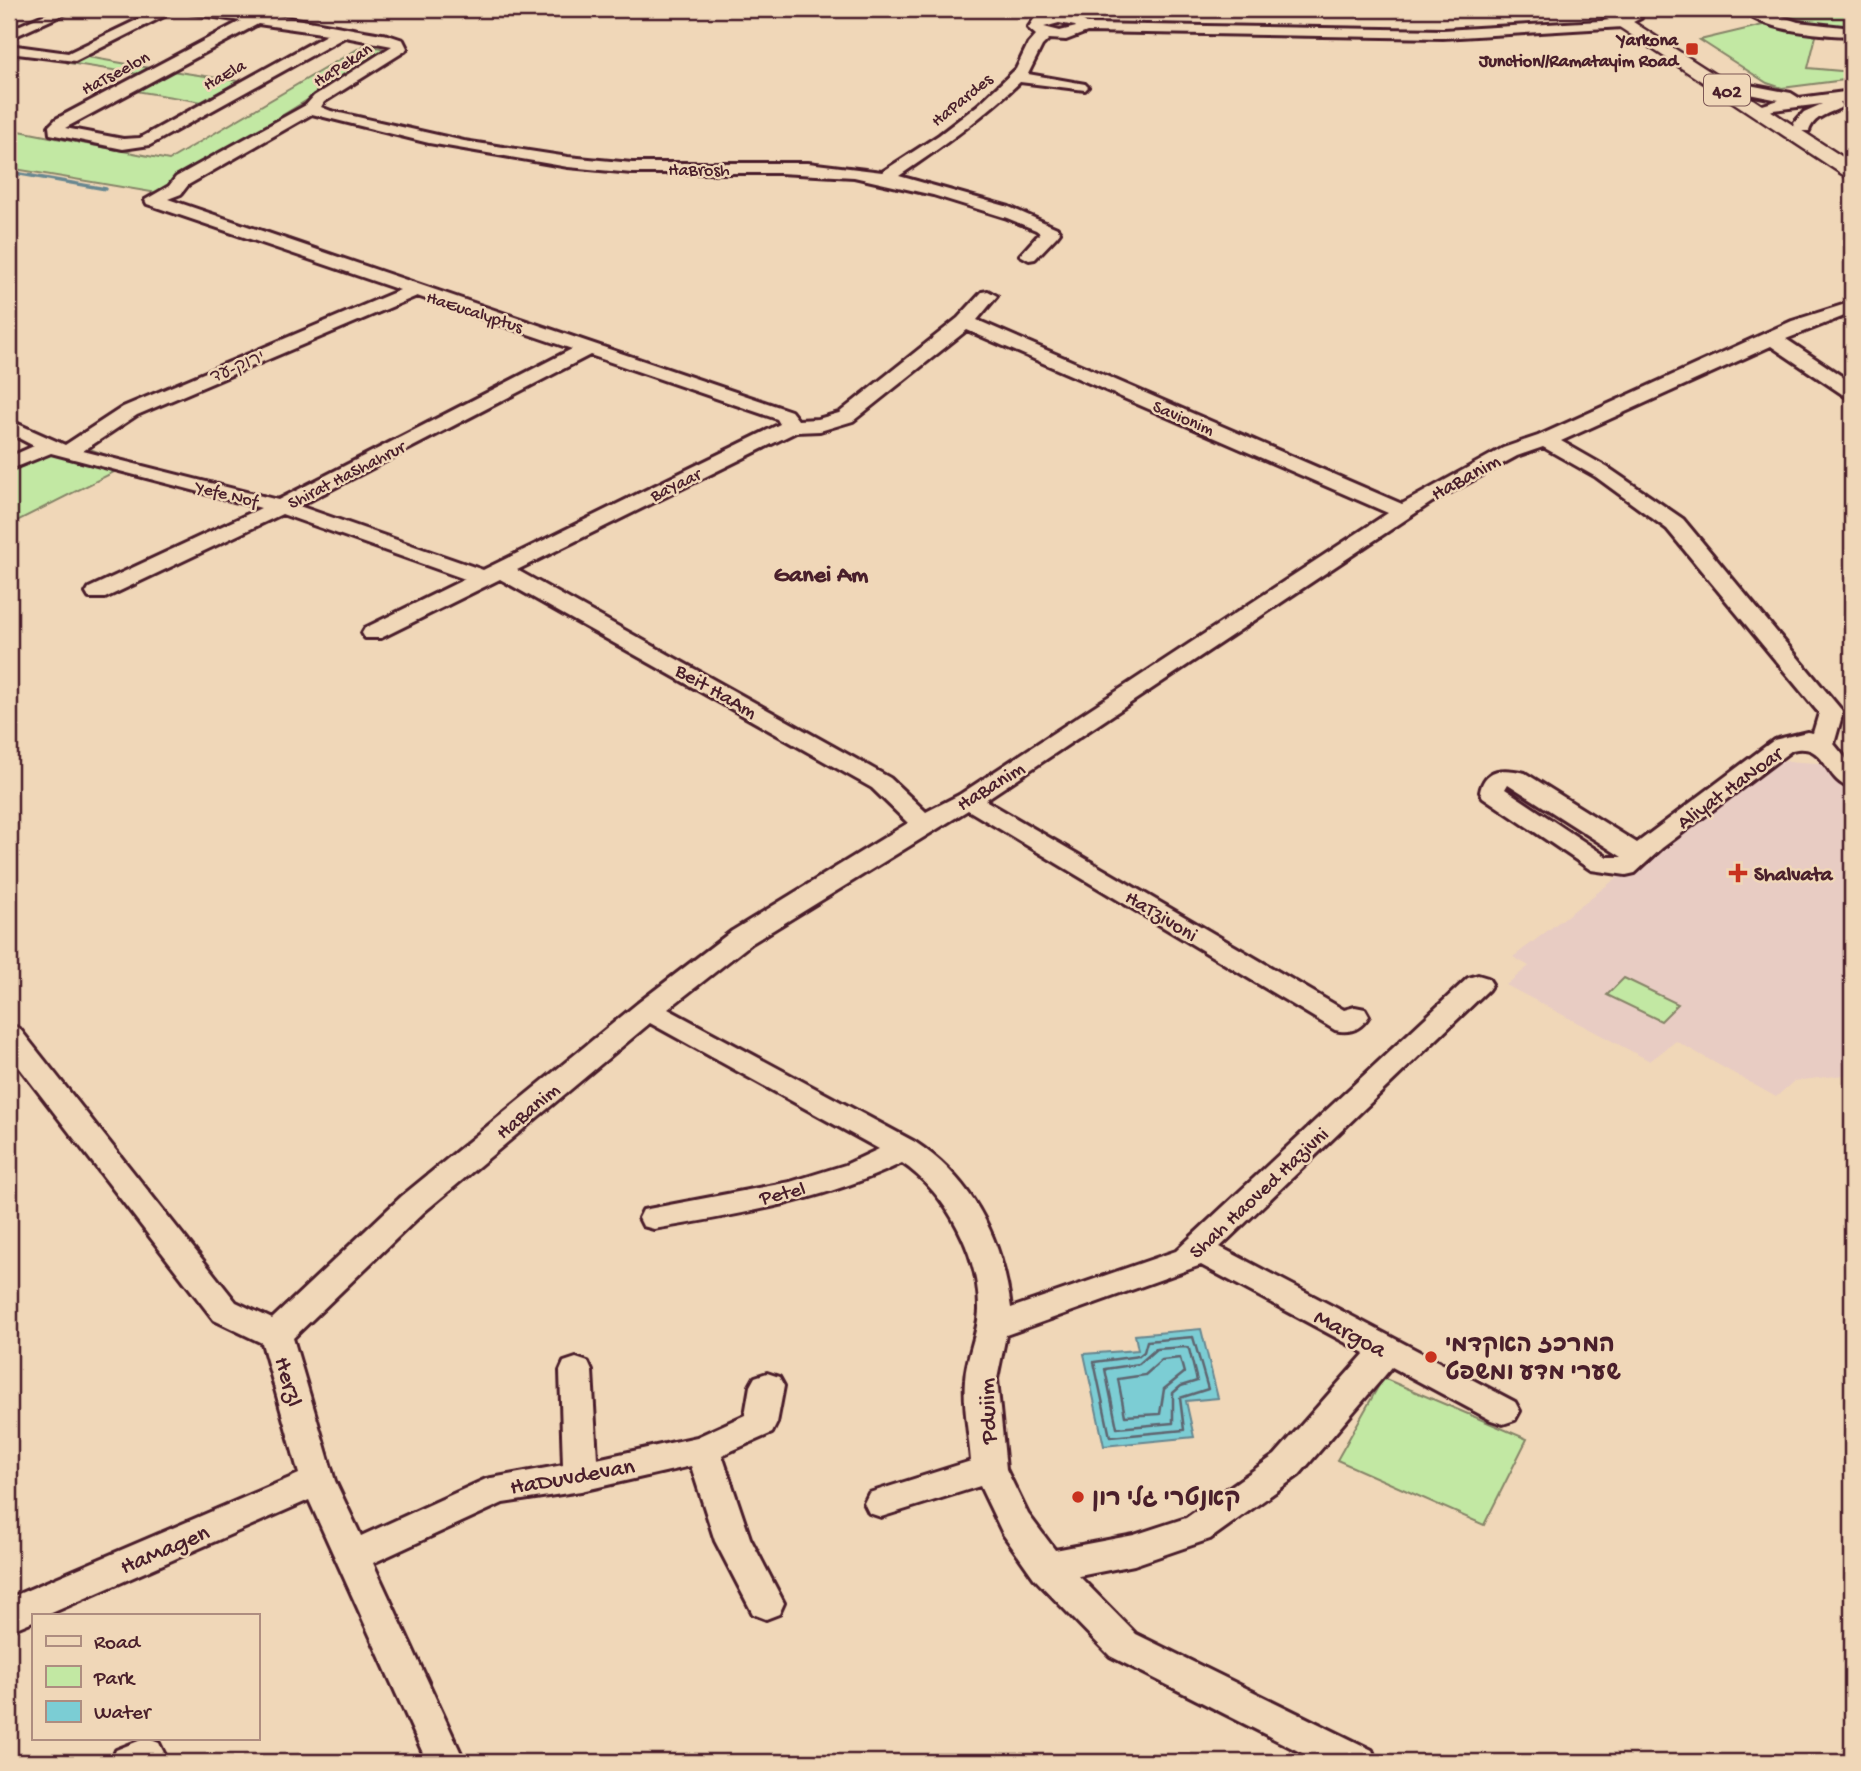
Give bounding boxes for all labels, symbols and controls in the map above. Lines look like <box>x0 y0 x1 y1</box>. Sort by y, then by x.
place label: Yarkona Junction//Ramatayim Road <box>1478 31 1680 73</box>
street label: HaPekan <box>310 39 377 93</box>
marker: Yarkona Junction//Ramatayim Road <box>1684 41 1700 57</box>
street label: HaTseelon <box>78 47 154 101</box>
street label: HaEla <box>200 56 251 96</box>
street label: HaPardes <box>928 69 999 132</box>
road number: 402 <box>1704 74 1750 106</box>
street label: HaBrosh <box>668 161 730 182</box>
street label: HaEucalyptus <box>423 288 526 339</box>
street label: ירוק-עד <box>207 347 269 389</box>
street label: Savionim <box>1149 397 1217 442</box>
street label: Shirat HaShahrur <box>285 437 411 515</box>
street label: HaBanim <box>1428 450 1506 508</box>
street label: BaYaar <box>646 464 706 508</box>
street label: Yefe Nof <box>191 477 261 514</box>
district label: Ganei Am <box>774 562 868 591</box>
street label: Beit HaAm <box>669 659 761 727</box>
street label: Aliyat HaNoar <box>1673 742 1790 837</box>
street label: HaBanim <box>953 757 1031 819</box>
marker: Shalvata <box>1728 863 1748 883</box>
place label: Shalvata <box>1754 864 1834 889</box>
street label: HaTzivoni <box>1119 887 1201 949</box>
street label: HaBanim <box>492 1079 566 1147</box>
street label: Shah Haoved Hazivni <box>1185 1123 1336 1266</box>
street label: Petel <box>756 1178 808 1213</box>
street label: Margoa <box>1308 1304 1391 1366</box>
place label: המרכז האקדמי שערי מדע ומשפט <box>1445 1332 1621 1389</box>
marker: המרכז האקדמי שערי מדע ומשפט <box>1423 1349 1439 1365</box>
street label: Herzl <box>266 1354 308 1410</box>
street label: Pduiim <box>974 1377 1005 1445</box>
street label: HaDuvdevan <box>508 1453 638 1504</box>
place label: קאנטרי גלי רון <box>1092 1485 1241 1515</box>
marker: קאנטרי גלי רון <box>1070 1489 1086 1505</box>
street label: HaMagen <box>116 1519 215 1583</box>
legend <box>32 1614 259 1740</box>
text: Road <box>94 1632 142 1657</box>
text: Park <box>93 1668 137 1693</box>
text: Water <box>94 1702 152 1727</box>

